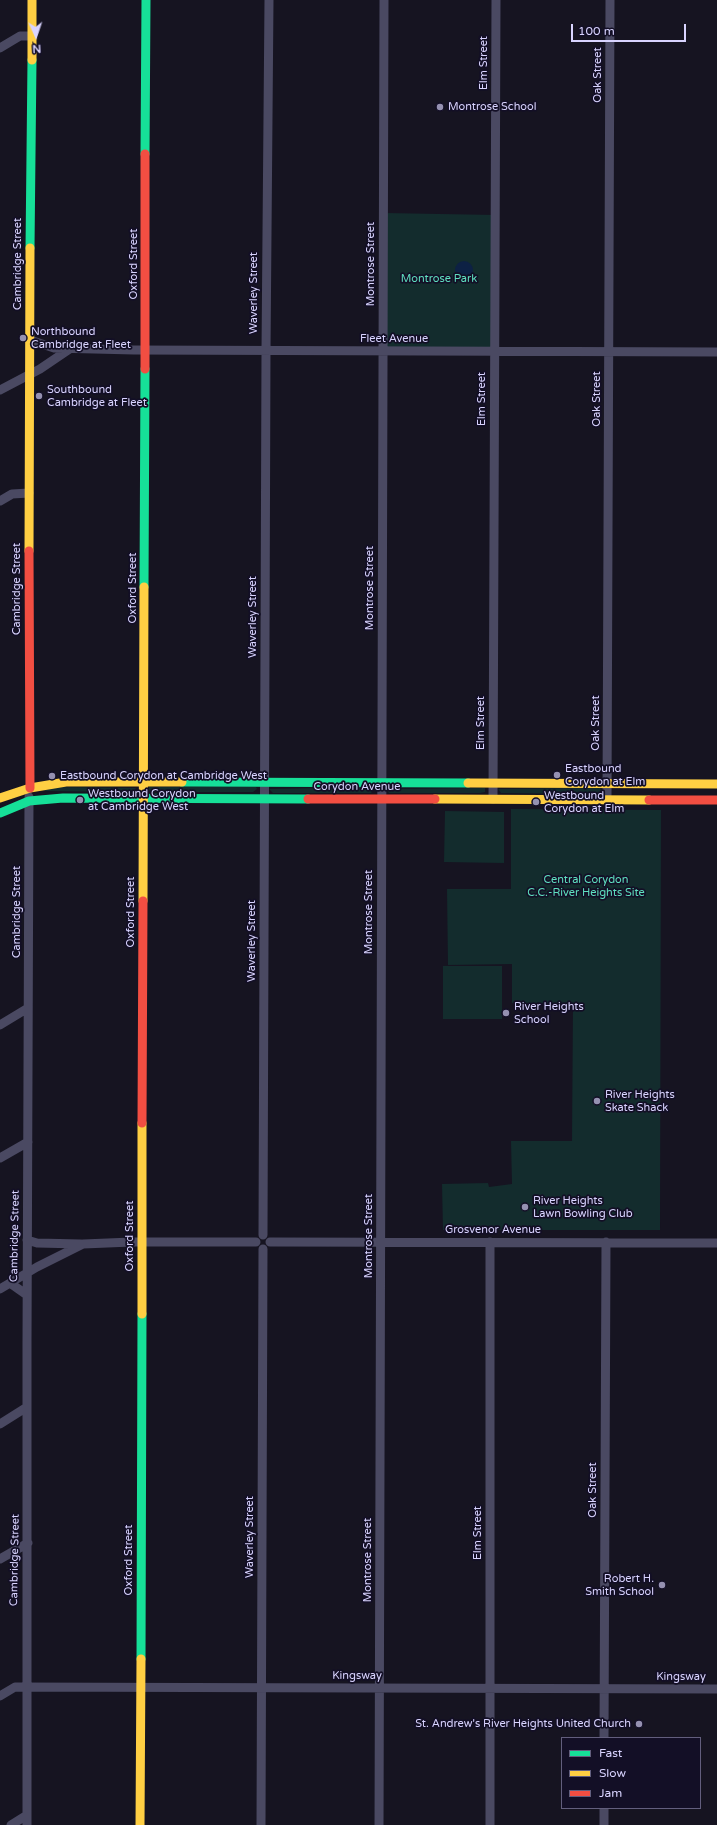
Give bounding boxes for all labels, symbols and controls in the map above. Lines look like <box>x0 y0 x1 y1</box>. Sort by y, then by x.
north arrow <box>16 16 56 56</box>
scale bar <box>573 16 688 42</box>
text: 100 m <box>578 24 615 38</box>
street label: Elm Street <box>477 36 491 90</box>
text: N <box>32 42 41 55</box>
street label: Oak Street <box>591 47 605 103</box>
place label: Montrose School <box>448 100 536 114</box>
marker: Montrose School <box>435 102 445 112</box>
street label: Cambridge Street <box>11 218 25 310</box>
street label: Montrose Street <box>364 222 378 306</box>
street label: Oxford Street <box>127 229 141 299</box>
street label: Waverley Street <box>247 252 261 334</box>
park label: Montrose Park <box>401 272 477 286</box>
place label: Northbound Cambridge at Fleet <box>31 325 131 351</box>
street label: Fleet Avenue <box>360 332 428 346</box>
marker: Northbound Cambridge at Fleet <box>18 333 28 343</box>
street label: Oak Street <box>590 371 604 427</box>
street label: Elm Street <box>475 372 489 426</box>
place label: Southbound Cambridge at Fleet <box>47 383 147 409</box>
marker: Southbound Cambridge at Fleet <box>34 391 44 401</box>
street label: Cambridge Street <box>10 543 24 635</box>
street label: Montrose Street <box>363 546 377 630</box>
street label: Oxford Street <box>126 553 140 623</box>
street label: Waverley Street <box>246 576 260 658</box>
street label: Oak Street <box>589 695 603 751</box>
street label: Elm Street <box>474 696 488 750</box>
place label: Eastbound Corydon at Elm <box>565 762 645 788</box>
place label: Eastbound Corydon at Cambridge West <box>60 769 267 783</box>
marker: Eastbound Corydon at Elm <box>552 770 562 780</box>
marker: Eastbound Corydon at Cambridge West <box>47 771 57 781</box>
street label: Corydon Avenue <box>314 780 400 794</box>
place label: Westbound Corydon at Cambridge West <box>88 787 196 813</box>
place label: Westbound Corydon at Elm <box>544 789 624 815</box>
marker: Westbound Corydon at Cambridge West <box>75 795 85 805</box>
marker: Westbound Corydon at Elm <box>531 797 541 807</box>
street label: Cambridge Street <box>10 866 24 958</box>
street label: Montrose Street <box>362 870 376 954</box>
park label: Central Corydon C.C.-River Heights Site <box>527 873 645 899</box>
street label: Oxford Street <box>124 877 138 947</box>
street label: Waverley Street <box>245 900 259 982</box>
place label: River Heights School <box>514 1000 584 1026</box>
marker: River Heights School <box>501 1008 511 1018</box>
place label: River Heights Skate Shack <box>605 1088 675 1114</box>
marker: River Heights Skate Shack <box>592 1096 602 1106</box>
street label: Cambridge Street <box>8 1190 22 1282</box>
street label: Montrose Street <box>362 1194 376 1278</box>
place label: River Heights Lawn Bowling Club <box>533 1194 633 1220</box>
street label: Oxford Street <box>123 1201 137 1271</box>
marker: River Heights Lawn Bowling Club <box>520 1202 530 1212</box>
street label: Grosvenor Avenue <box>445 1223 541 1237</box>
street label: Oak Street <box>586 1462 600 1518</box>
street label: Waverley Street <box>243 1496 257 1578</box>
street label: Elm Street <box>471 1506 485 1560</box>
street label: Cambridge Street <box>8 1514 22 1606</box>
street label: Montrose Street <box>361 1518 375 1602</box>
street label: Oxford Street <box>122 1525 136 1595</box>
place label: Robert H. Smith School <box>585 1572 654 1598</box>
marker: Robert H. Smith School <box>657 1580 667 1590</box>
street label: Kingsway <box>332 1669 382 1683</box>
street label: Kingsway <box>656 1670 706 1684</box>
place label: St. Andrew's River Heights United Church <box>415 1717 631 1731</box>
marker: St. Andrew's River Heights United Church <box>634 1719 644 1729</box>
legend <box>561 1737 701 1809</box>
text: Fast <box>599 1746 622 1760</box>
text: Slow <box>599 1766 626 1780</box>
text: Jam <box>599 1786 622 1800</box>

